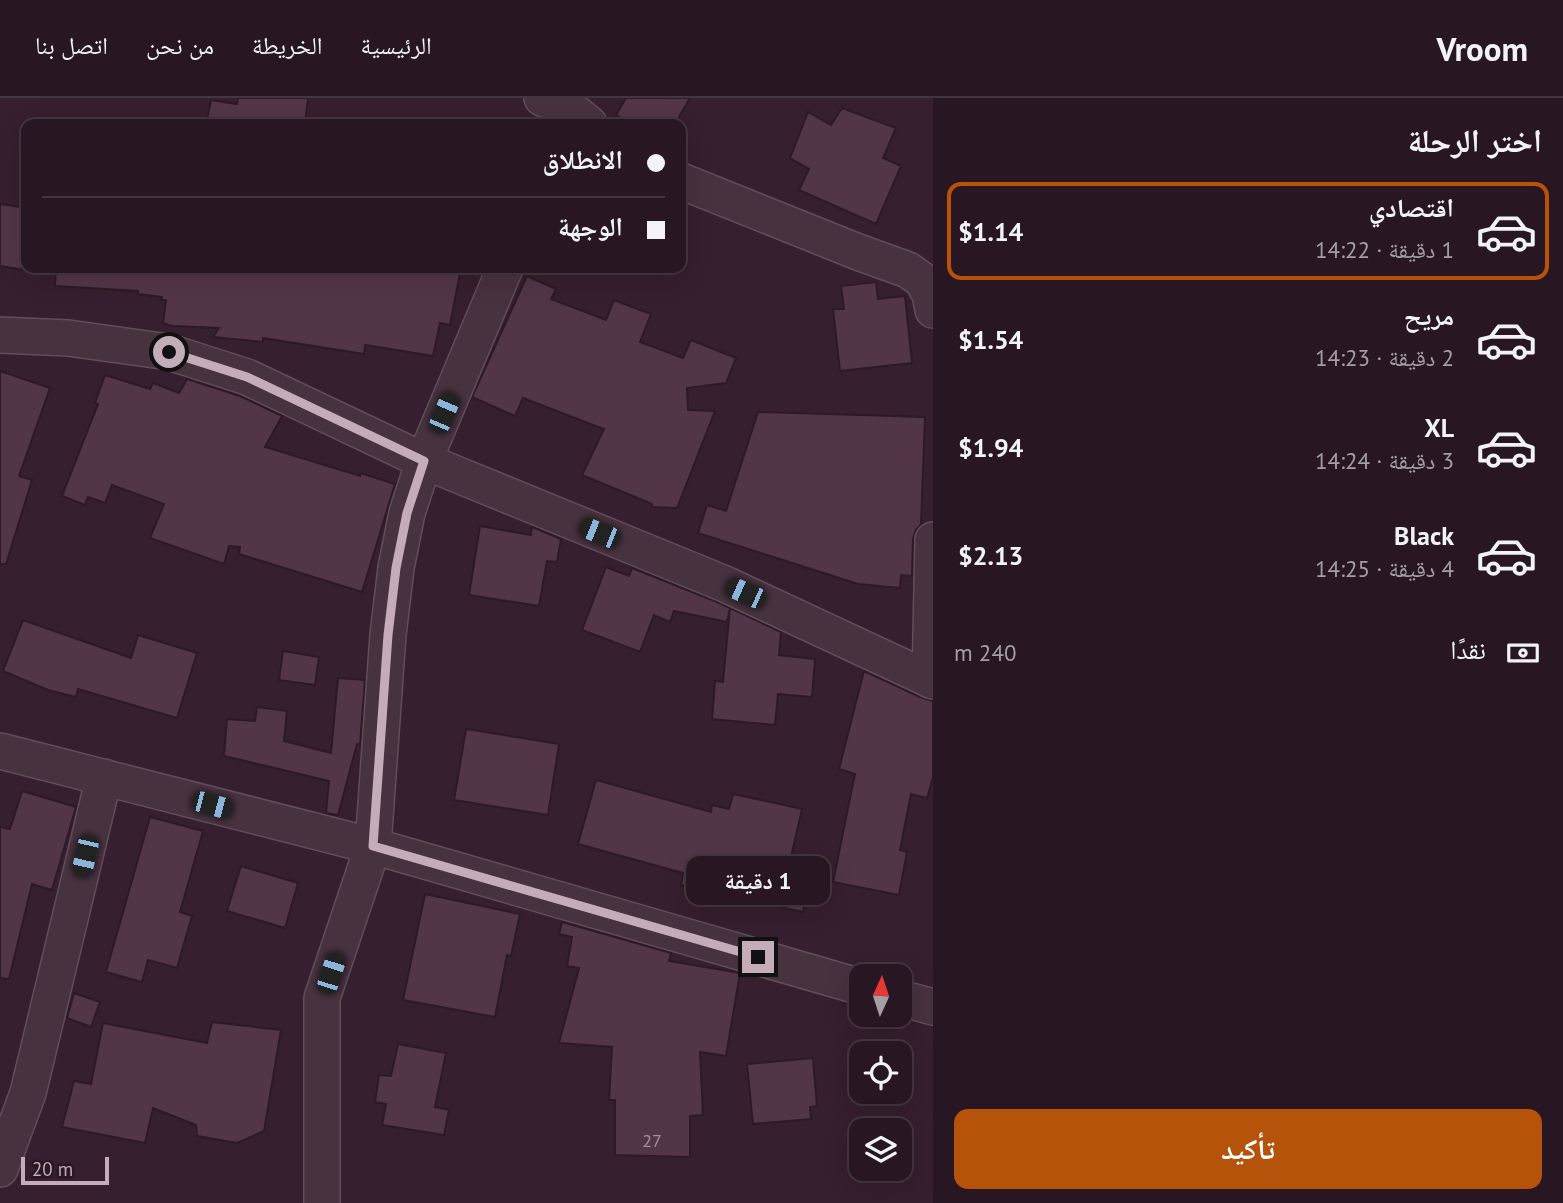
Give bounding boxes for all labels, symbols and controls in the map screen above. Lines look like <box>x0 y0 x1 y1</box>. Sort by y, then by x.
text: Vroom <box>1436 27 1528 70</box>
text: اتصل بنا <box>35 30 108 61</box>
text: من نحن <box>146 30 214 61</box>
text: الخريطة <box>252 30 323 61</box>
text: الرئيسية <box>361 30 432 61</box>
text: اختر الرحلة <box>1408 119 1542 161</box>
text: الانطلاق <box>543 143 623 176</box>
text: اقتصادي <box>1369 191 1454 224</box>
icon: car <box>1475 200 1538 263</box>
text: الوجهة <box>558 210 623 243</box>
text: $1.14 <box>958 215 1023 248</box>
text: 1 دقيقة · 14:22 <box>1315 235 1454 264</box>
text: مريح <box>1404 299 1454 332</box>
icon: car <box>1475 308 1538 371</box>
text: $1.54 <box>958 323 1023 356</box>
route start <box>153 336 185 368</box>
text: 2 دقيقة · 14:23 <box>1315 343 1454 372</box>
car <box>427 390 462 436</box>
text: XL <box>1424 411 1454 444</box>
icon: car <box>1475 416 1538 479</box>
text: $1.94 <box>958 431 1023 464</box>
text: 3 دقيقة · 14:24 <box>1315 446 1454 475</box>
car <box>576 515 623 551</box>
text: Black <box>1394 519 1454 552</box>
icon: car <box>1475 524 1538 587</box>
text: $2.13 <box>958 539 1023 572</box>
text: 4 دقيقة · 14:25 <box>1315 554 1454 583</box>
car <box>722 575 769 611</box>
text: نقدًا <box>1450 633 1486 666</box>
icon: cash <box>1504 634 1542 672</box>
text: 240 m <box>954 638 1016 667</box>
car <box>189 789 236 821</box>
car <box>71 833 100 879</box>
callout: 1 دقيقة <box>686 856 830 904</box>
text: 1 دقيقة <box>724 866 792 895</box>
route end <box>742 941 774 973</box>
car <box>315 950 348 996</box>
north arrow <box>849 964 912 1027</box>
map controls <box>849 964 912 1181</box>
button: locate <box>849 1041 912 1104</box>
button: تأكيد <box>954 1109 1542 1189</box>
button: layers <box>849 1118 912 1181</box>
house number: 27 <box>642 1129 662 1152</box>
scale bar <box>21 1154 108 1186</box>
text: 20 m <box>32 1157 73 1181</box>

